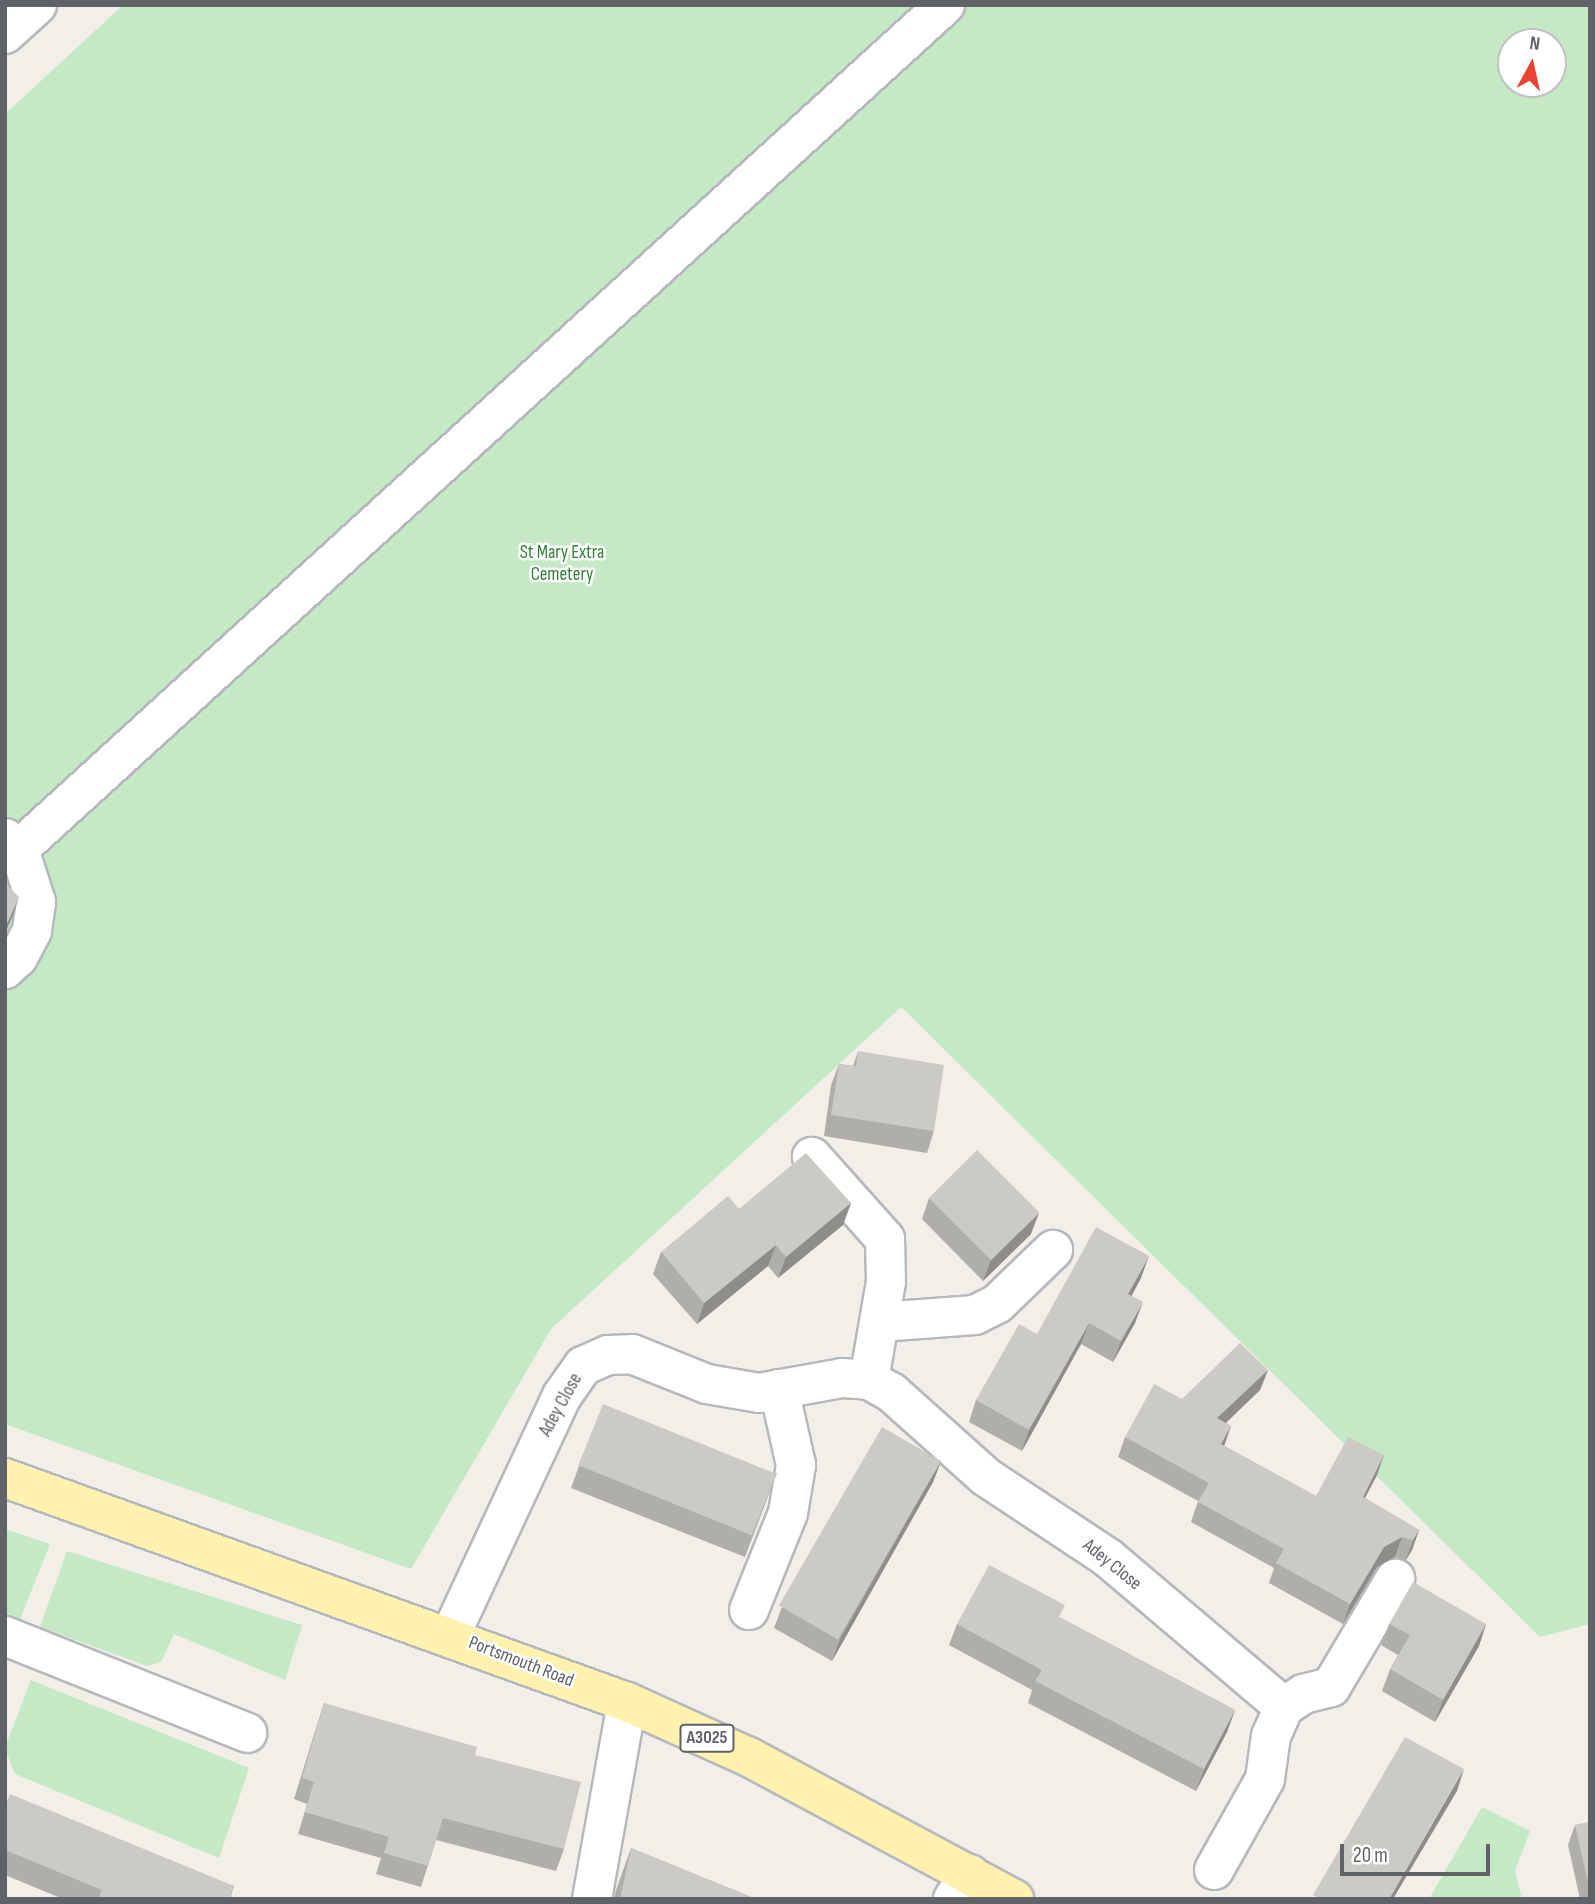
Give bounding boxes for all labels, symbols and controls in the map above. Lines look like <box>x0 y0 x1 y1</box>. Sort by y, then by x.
north arrow <box>1497 28 1567 98</box>
text: N <box>1528 32 1541 56</box>
park label: St Mary Extra Cemetery <box>520 542 604 586</box>
street label: Adey Close <box>534 1369 588 1441</box>
street label: Adey Close <box>1078 1535 1146 1595</box>
street label: Portsmouth Road <box>465 1632 577 1692</box>
road number: A3025 <box>679 1723 735 1752</box>
scale bar <box>1343 1830 1494 1874</box>
text: 20 m <box>1353 1843 1388 1868</box>

